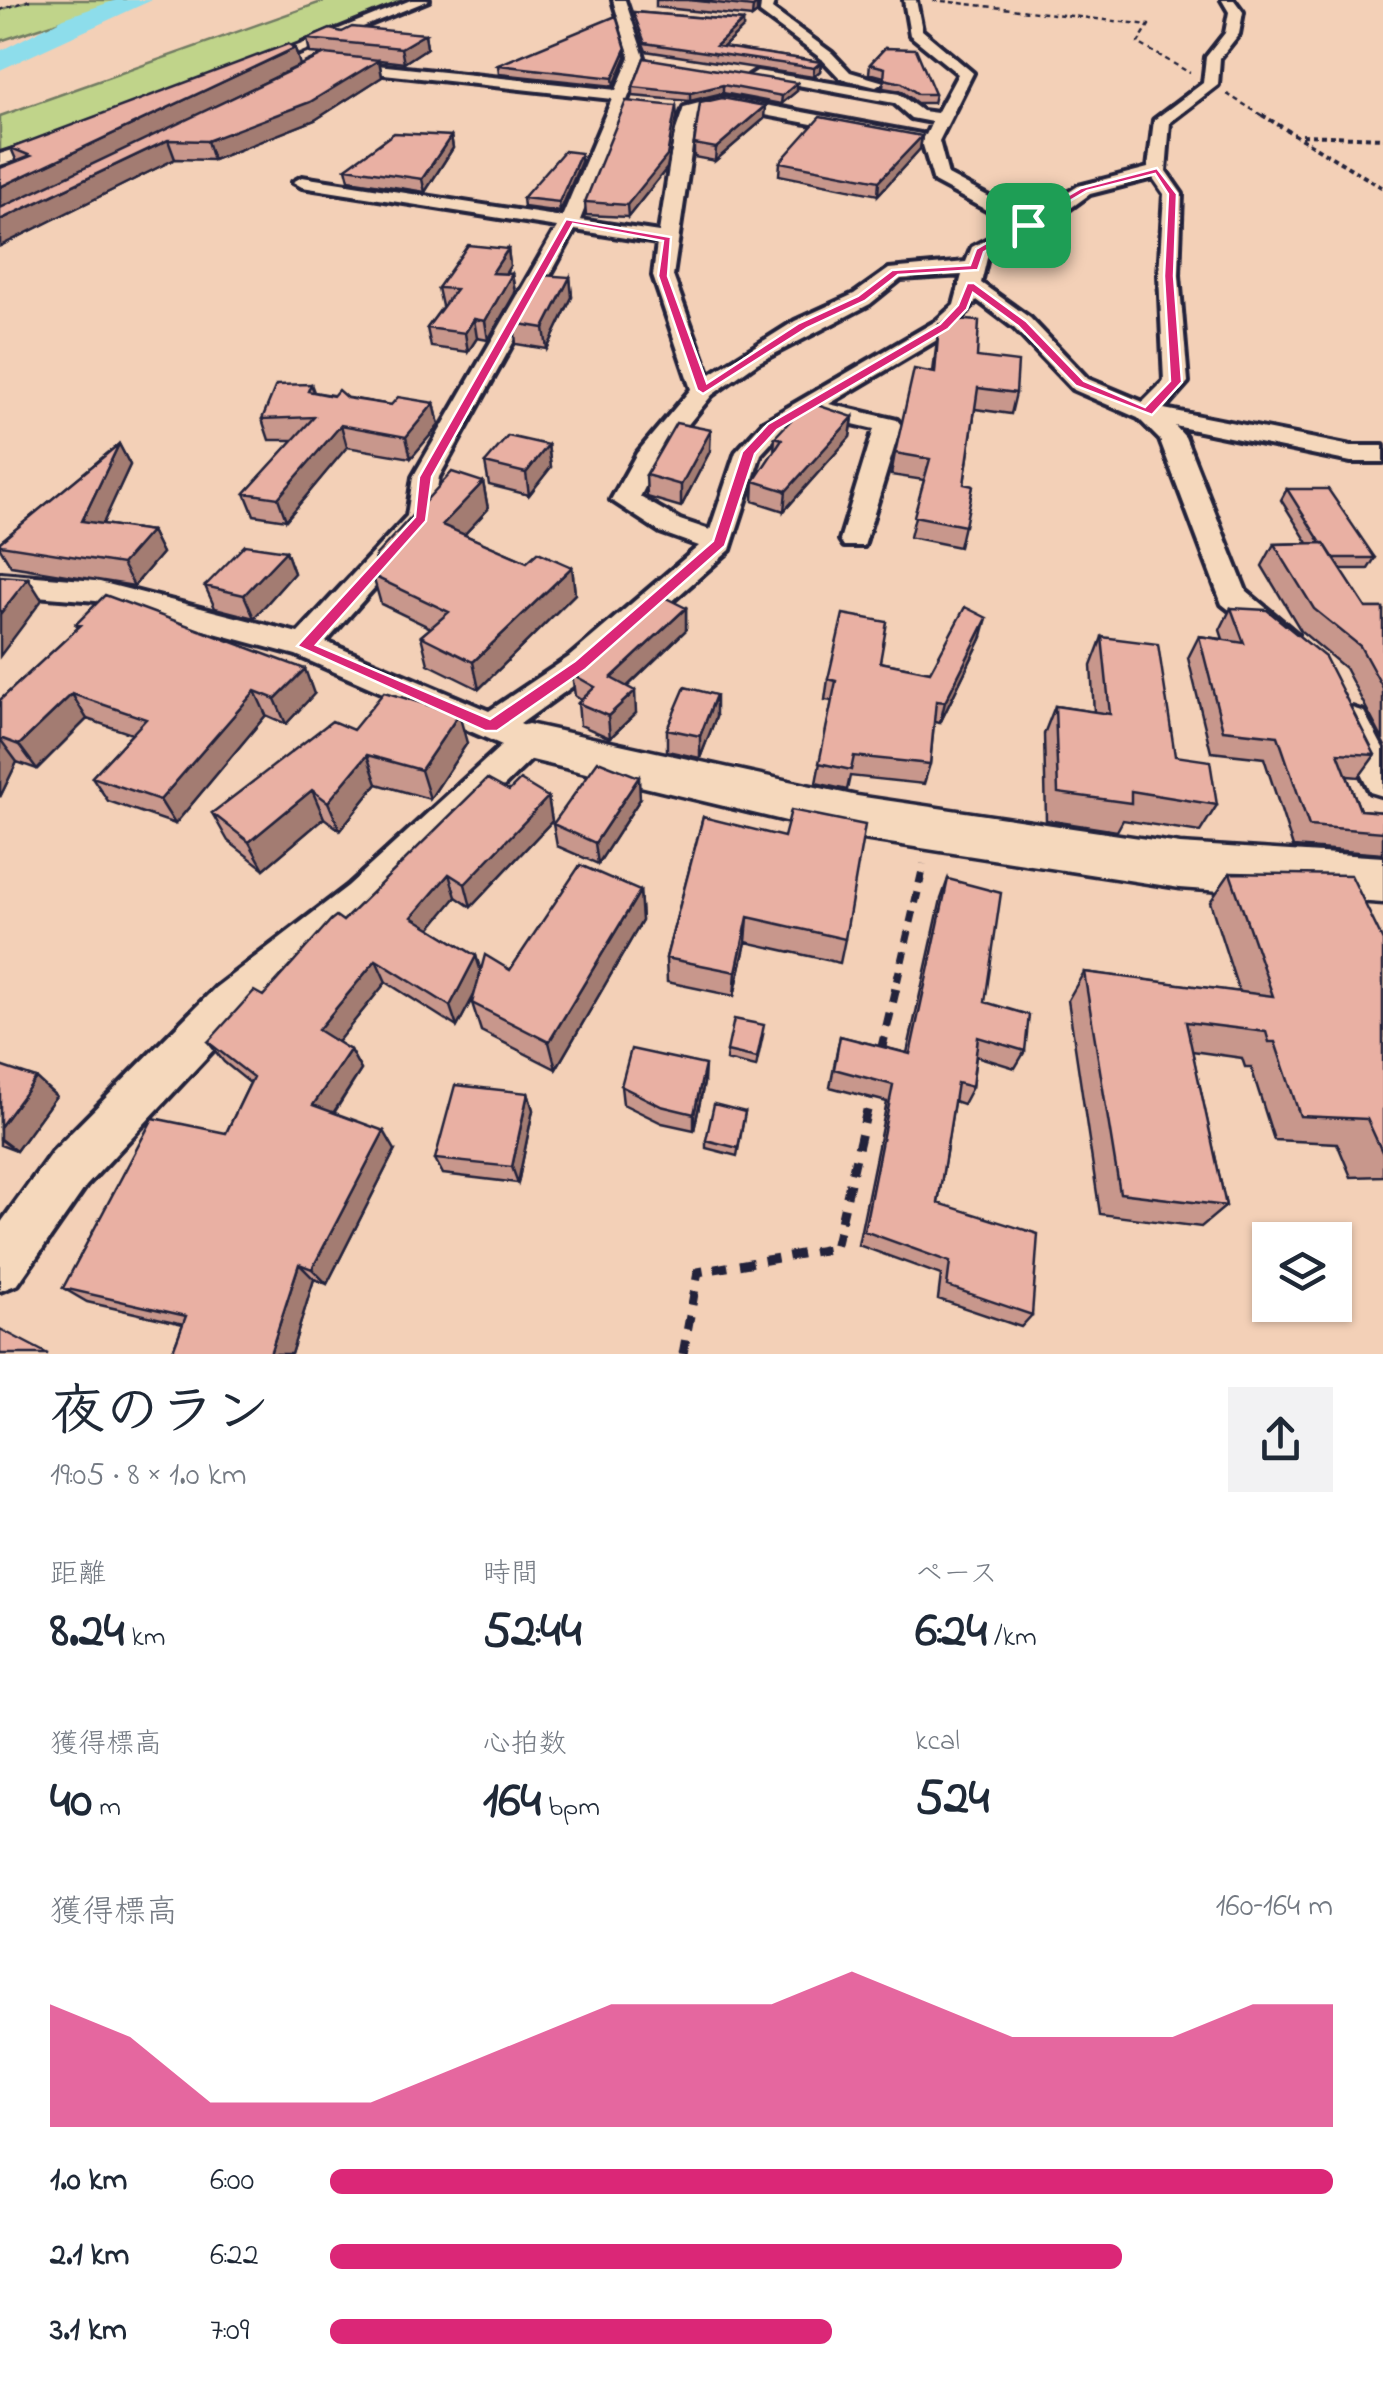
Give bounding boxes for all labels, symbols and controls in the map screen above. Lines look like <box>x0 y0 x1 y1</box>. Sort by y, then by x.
pin <box>986 183 1071 268</box>
icon: arrive <box>1001 198 1056 253</box>
map controls <box>1252 1222 1352 1322</box>
button: layers <box>1252 1222 1352 1322</box>
text: 夜のラン <box>50 1375 270 1455</box>
button: share <box>1228 1387 1333 1492</box>
text: 19:05 · 8 × 1.0 km <box>50 1453 246 1500</box>
text: 距離 <box>50 1555 106 1596</box>
text: 時間 <box>483 1555 539 1596</box>
text: ペース <box>915 1555 998 1596</box>
text: 8.24 <box>50 1596 124 1669</box>
text: 52:44 <box>483 1596 582 1669</box>
text: 6:24 <box>915 1596 987 1669</box>
text: km <box>124 1618 165 1659</box>
text: /km <box>987 1618 1037 1659</box>
text: kcal <box>915 1722 960 1763</box>
text: 獲得標高 <box>50 1725 162 1766</box>
text: 心拍数 <box>483 1725 567 1766</box>
text: 524 <box>915 1763 989 1836</box>
text: 40 <box>50 1766 92 1839</box>
text: 164 <box>483 1766 541 1839</box>
text: m <box>92 1788 121 1829</box>
text: bpm <box>541 1788 600 1829</box>
text: 160–164 m <box>1215 1884 1333 1931</box>
text: 獲得標高 <box>50 1890 178 1937</box>
text: 1.0 km <box>50 2158 127 2205</box>
text: 6:00 <box>210 2158 254 2205</box>
text: 2.1 km <box>50 2233 129 2280</box>
text: 6:22 <box>210 2233 259 2280</box>
text: 3.1 km <box>50 2308 127 2355</box>
text: 7:09 <box>210 2308 249 2355</box>

